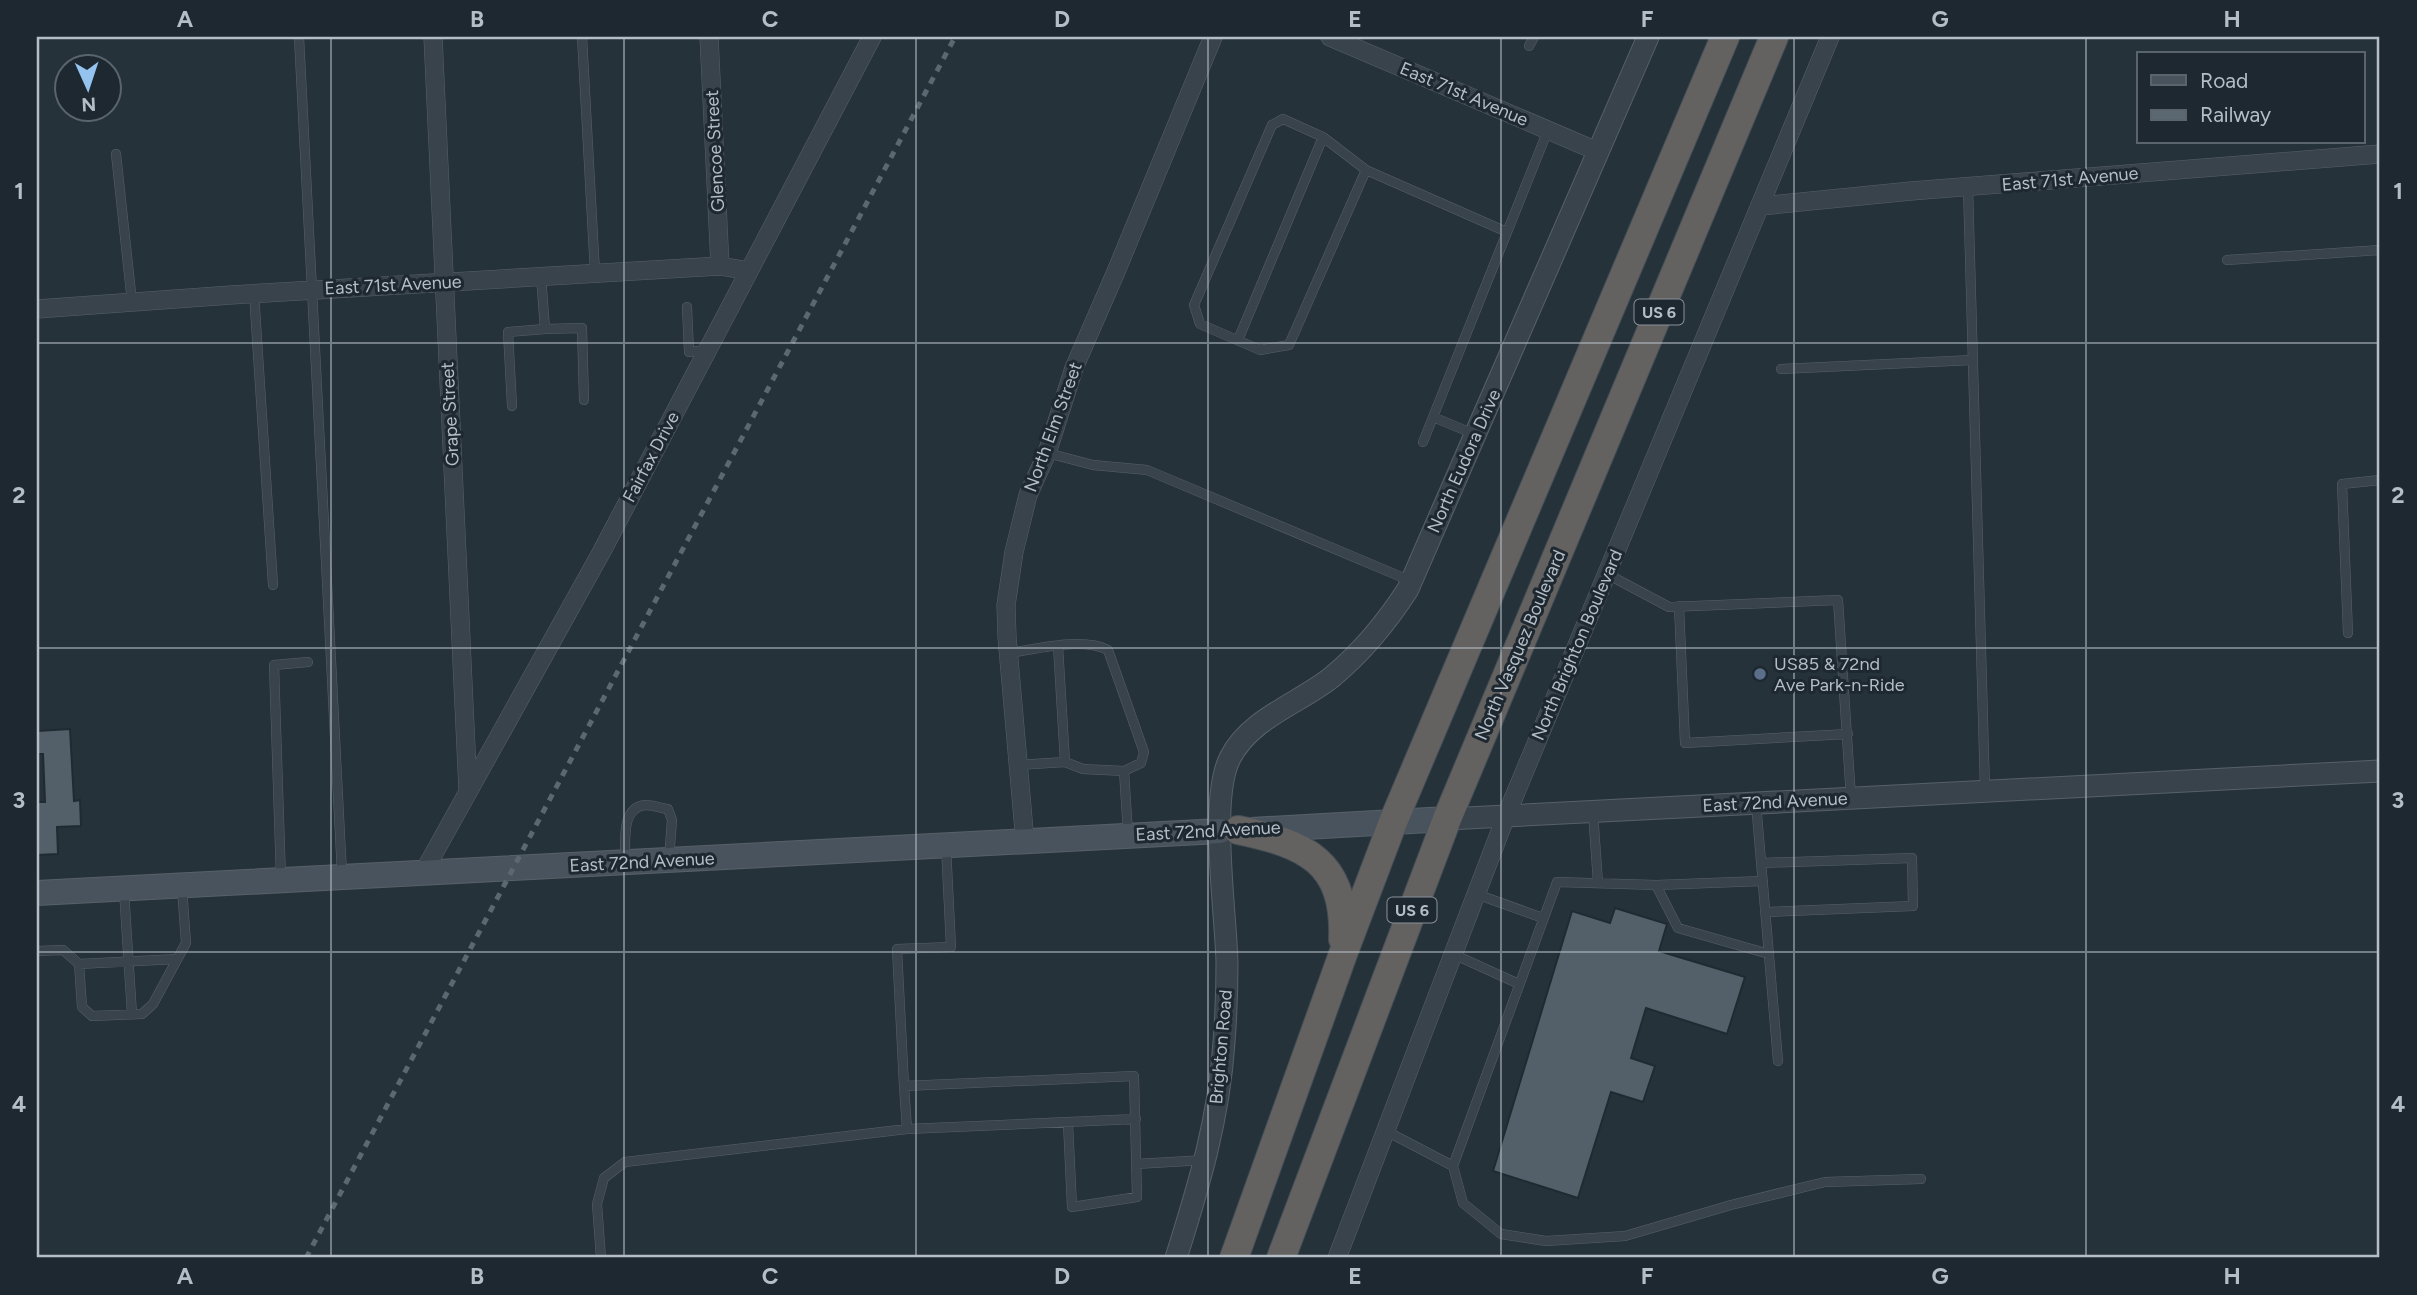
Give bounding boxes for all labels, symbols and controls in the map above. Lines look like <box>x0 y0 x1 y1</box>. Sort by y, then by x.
text: A <box>177 5 194 33</box>
text: B <box>470 5 484 33</box>
text: C <box>762 5 779 33</box>
text: D <box>1054 5 1070 33</box>
text: E <box>1348 5 1362 33</box>
text: F <box>1641 5 1654 33</box>
text: G <box>1931 5 1949 33</box>
text: H <box>2223 5 2241 33</box>
north arrow <box>52 52 122 122</box>
legend <box>2137 52 2364 144</box>
street label: East 71st Avenue <box>1397 57 1532 131</box>
text: Road <box>2200 68 2248 93</box>
street label: Glencoe Street <box>701 89 729 213</box>
text: N <box>81 93 97 116</box>
text: Railway <box>2200 102 2271 127</box>
street label: East 71st Avenue <box>2001 162 2139 196</box>
text: 1 <box>14 177 24 205</box>
text: 1 <box>2393 177 2403 205</box>
street label: East 71st Avenue <box>324 270 462 300</box>
road number: US 6 <box>1634 300 1684 324</box>
street label: North Elm Street <box>1019 359 1087 495</box>
street label: Grape Street <box>436 361 464 467</box>
street label: North Eudora Drive <box>1422 386 1506 536</box>
street label: Fairfax Drive <box>618 408 684 506</box>
text: 2 <box>12 481 26 509</box>
text: 2 <box>2391 481 2405 509</box>
street label: North Brighton Boulevard <box>1527 546 1627 744</box>
street label: North Vasquez Boulevard <box>1470 547 1570 743</box>
place label: US85 & 72nd Ave Park-n-Ride <box>1774 653 1905 696</box>
marker: US85 & 72nd Ave Park-n-Ride <box>1752 666 1768 682</box>
text: 3 <box>13 786 25 814</box>
text: 3 <box>2392 786 2404 814</box>
street label: East 72nd Avenue <box>1702 787 1848 817</box>
street label: East 72nd Avenue <box>1135 816 1281 846</box>
street label: East 72nd Avenue <box>569 847 715 877</box>
road number: US 6 <box>1388 898 1436 922</box>
street label: Brighton Road <box>1205 989 1237 1105</box>
text: 4 <box>12 1090 26 1118</box>
text: 4 <box>2391 1090 2405 1118</box>
text: A <box>177 1262 194 1290</box>
text: B <box>470 1262 484 1290</box>
text: C <box>762 1262 779 1290</box>
text: D <box>1054 1262 1070 1290</box>
text: E <box>1348 1262 1362 1290</box>
text: F <box>1641 1262 1654 1290</box>
text: G <box>1931 1262 1949 1290</box>
text: H <box>2223 1262 2241 1290</box>

